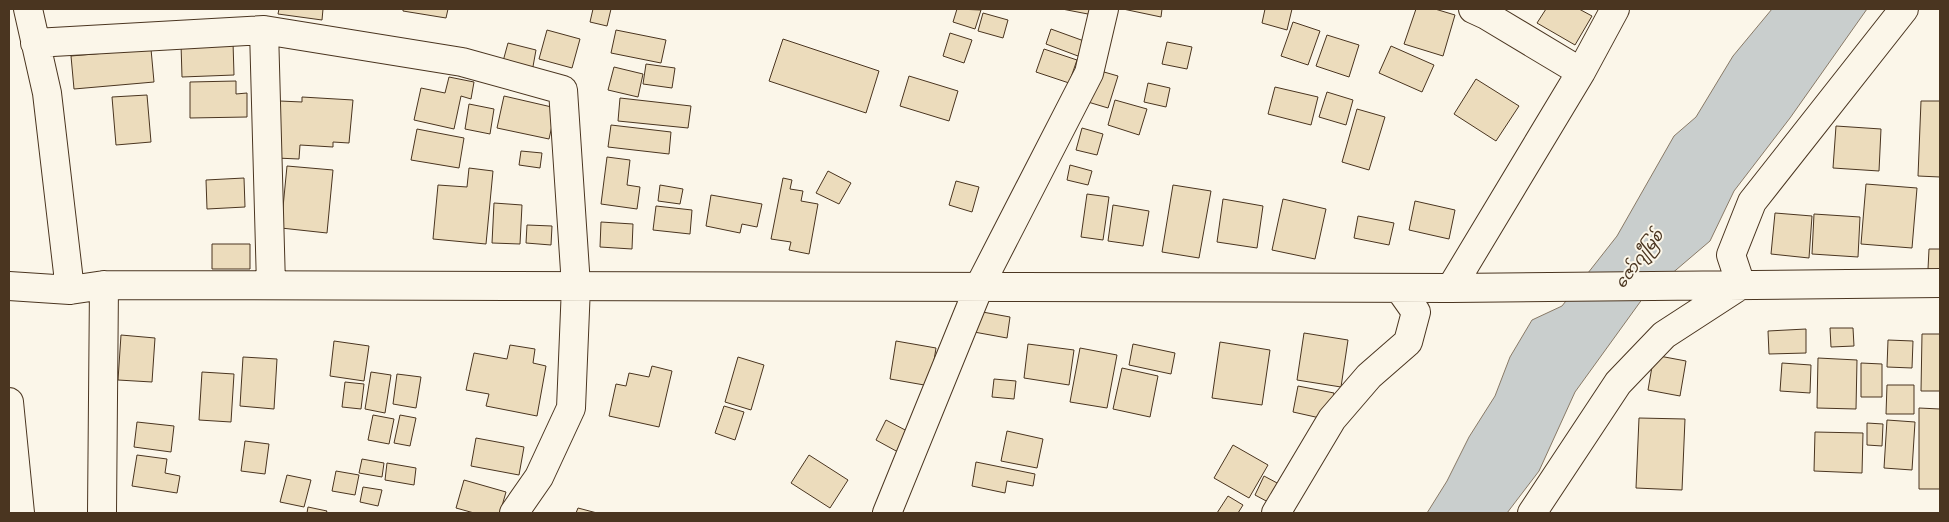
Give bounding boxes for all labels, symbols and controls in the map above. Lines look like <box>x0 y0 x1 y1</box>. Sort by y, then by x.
water label: ဇော်ဂျီမြစ် <box>1609 224 1671 294</box>

